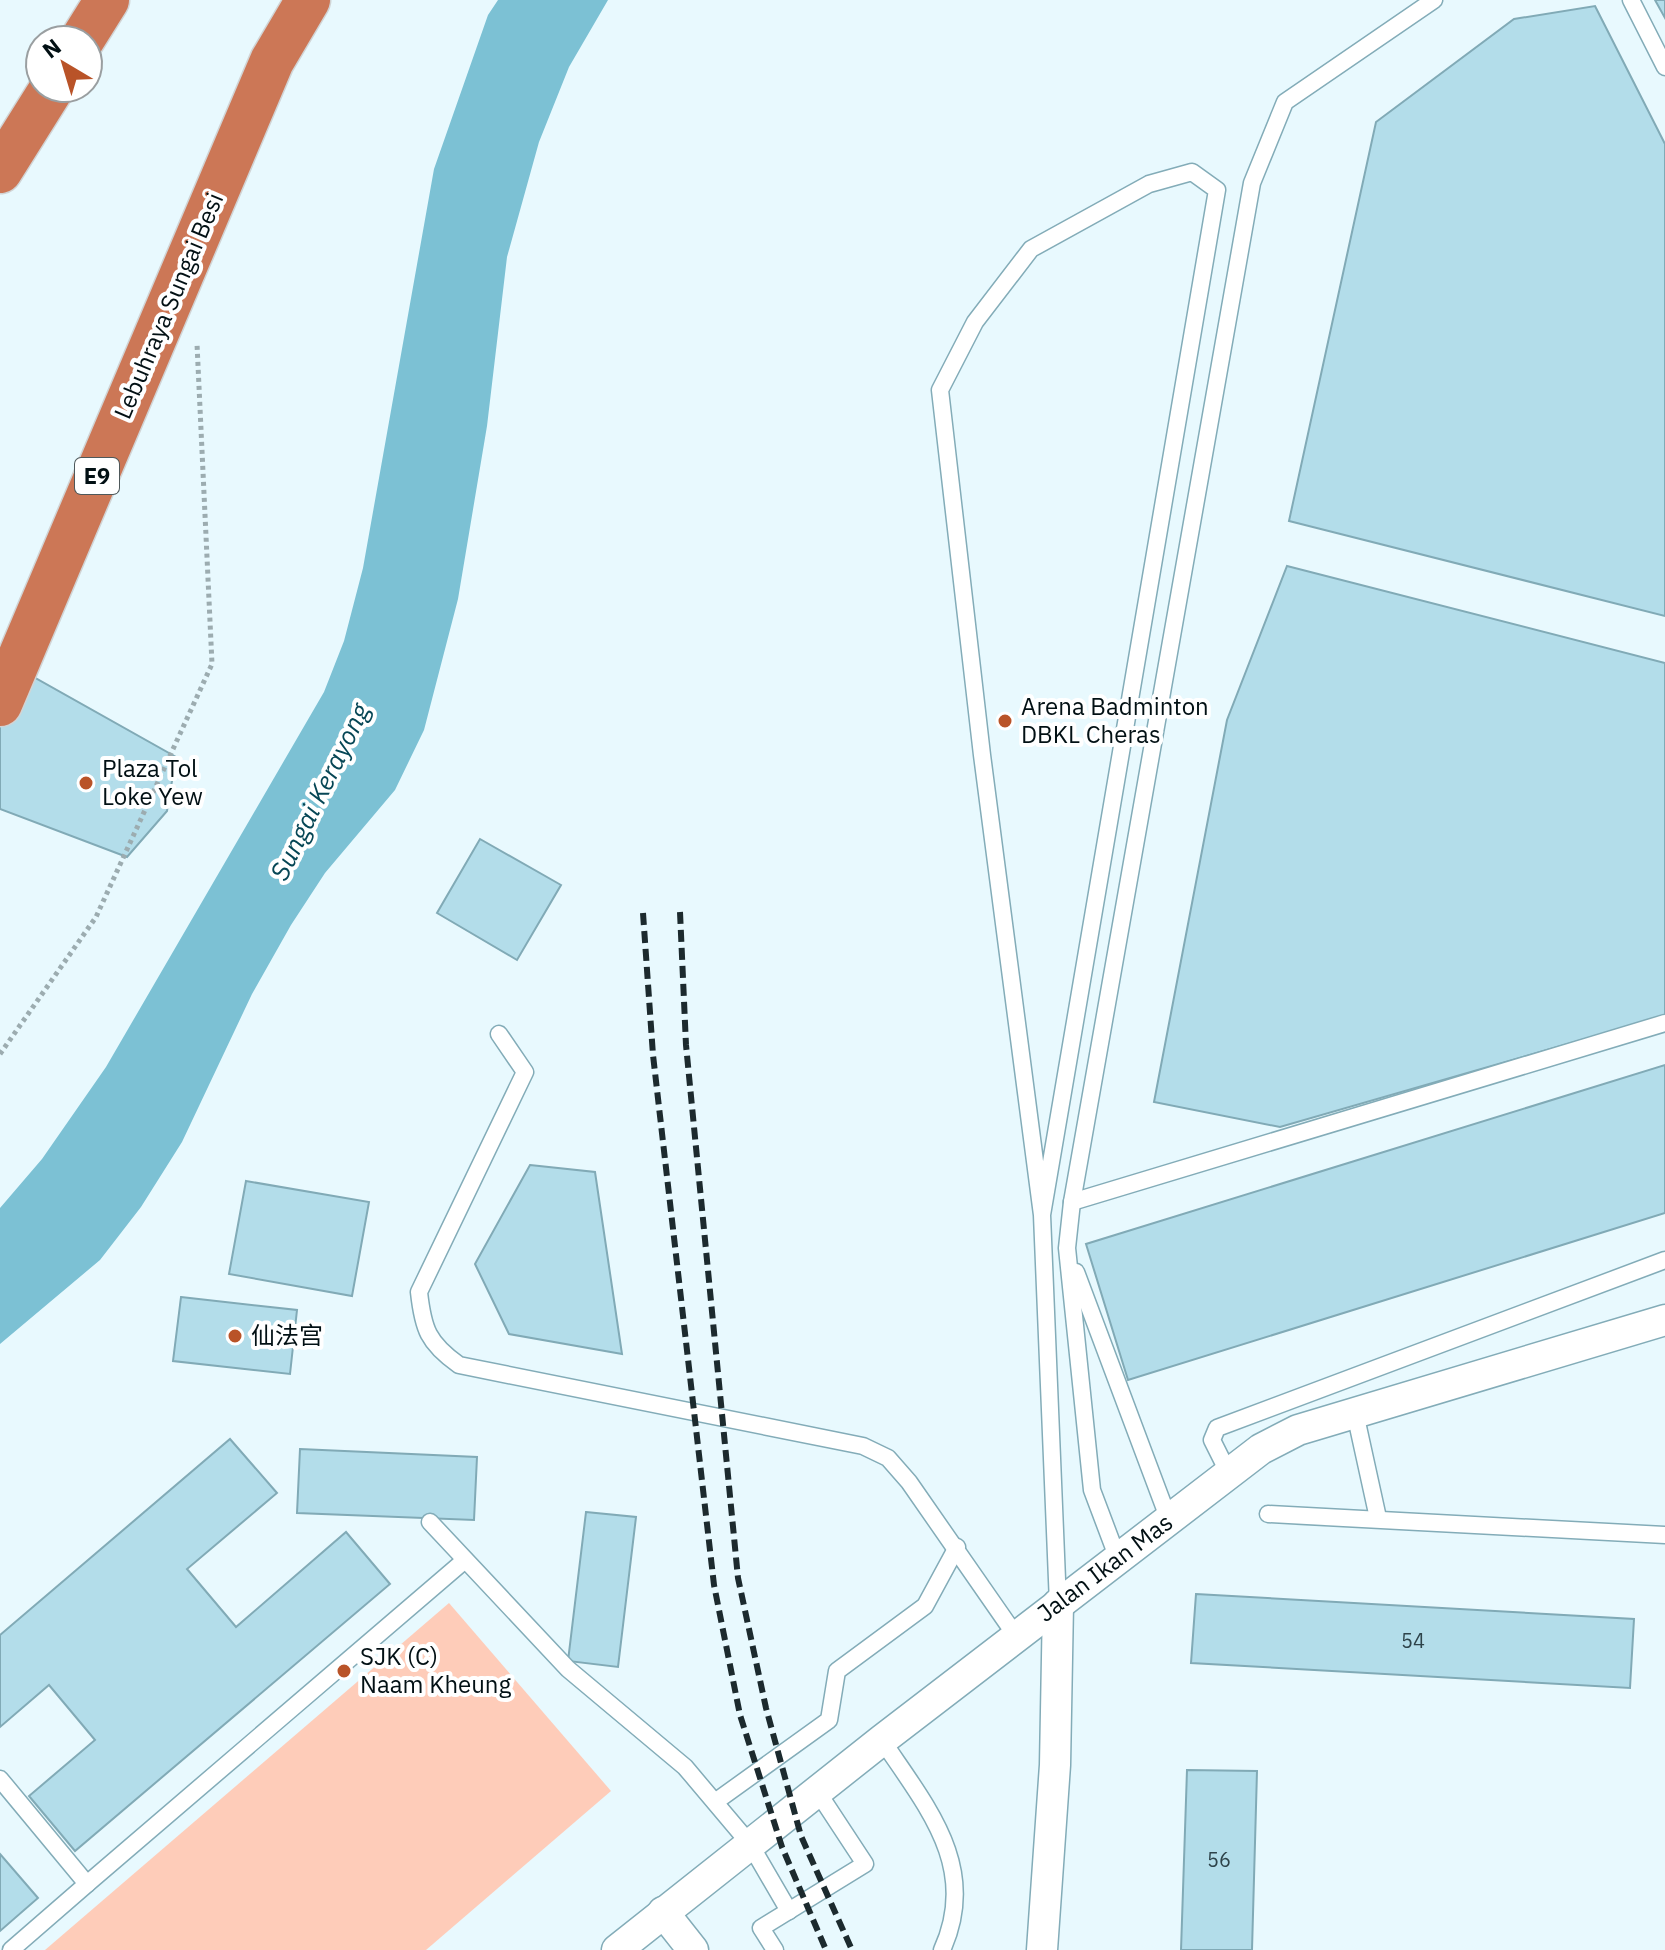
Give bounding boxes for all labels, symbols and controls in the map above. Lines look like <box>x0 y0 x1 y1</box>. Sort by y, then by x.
north arrow <box>24 24 104 104</box>
text: N <box>36 32 67 64</box>
street label: Lebuhraya Sungai Besi <box>106 188 230 423</box>
road number: E9 <box>75 458 119 494</box>
place label: Arena Badminton DBKL Cheras <box>1021 690 1209 750</box>
water label: Sungai Kerayong <box>262 696 377 886</box>
marker: Arena Badminton DBKL Cheras <box>996 712 1014 730</box>
place label: Plaza Tol Loke Yew <box>102 752 203 812</box>
marker: Plaza Tol Loke Yew <box>77 774 95 792</box>
place label: 仙法宫 <box>251 1319 323 1351</box>
marker: 仙法宫 <box>226 1327 244 1345</box>
street label: Jalan Ikan Mas <box>1030 1506 1179 1629</box>
house number: 54 <box>1401 1627 1425 1654</box>
place label: SJK (C) Naam Kheung <box>360 1640 512 1700</box>
marker: SJK (C) Naam Kheung <box>335 1662 353 1680</box>
house number: 56 <box>1207 1846 1231 1873</box>

